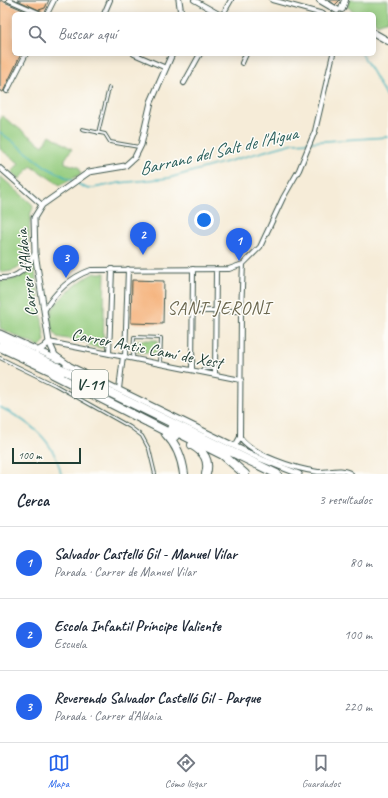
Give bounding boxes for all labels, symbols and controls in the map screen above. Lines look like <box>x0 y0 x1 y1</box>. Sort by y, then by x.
search box <box>12 12 376 56</box>
icon: search <box>26 23 48 45</box>
text: Buscar aquí <box>58 25 117 44</box>
water label: Barranc del Salt de l'Aigua <box>137 122 302 180</box>
your location <box>194 210 214 230</box>
pin: 2 <box>130 222 156 255</box>
street label: Carrer d’Aldaia <box>10 226 42 318</box>
pin: 1 <box>226 228 252 261</box>
pin: 3 <box>53 245 79 278</box>
district label: SANT JERONI <box>167 297 274 319</box>
street label: Carrer Antic Camí de Xest <box>70 324 226 374</box>
road number: V-11 <box>72 370 108 398</box>
scale bar <box>12 446 81 465</box>
text: 100 m <box>18 448 42 462</box>
text: Cerca <box>16 490 49 511</box>
text: 3 resultados <box>319 492 372 508</box>
text: Salvador Castelló Gil - Manuel Vilar <box>54 545 237 564</box>
text: 1 <box>26 555 32 571</box>
text: 80 m <box>350 555 372 571</box>
text: Parada · Carrer de Manuel Vilar <box>54 564 196 580</box>
text: Escola Infantil Príncipe Valiente <box>54 617 221 636</box>
text: 2 <box>26 627 32 643</box>
text: 100 m <box>344 627 372 643</box>
text: Escuela <box>54 636 86 652</box>
text: Reverendo Salvador Castelló Gil - Parque <box>54 689 260 708</box>
text: 3 <box>26 699 32 715</box>
text: 220 m <box>344 699 372 715</box>
text: Parada · Carrer d’Aldaia <box>54 708 161 724</box>
tab: Mapa <box>48 752 70 790</box>
tab: Cómo llegar <box>165 752 207 790</box>
tab: Guardados <box>302 752 340 790</box>

